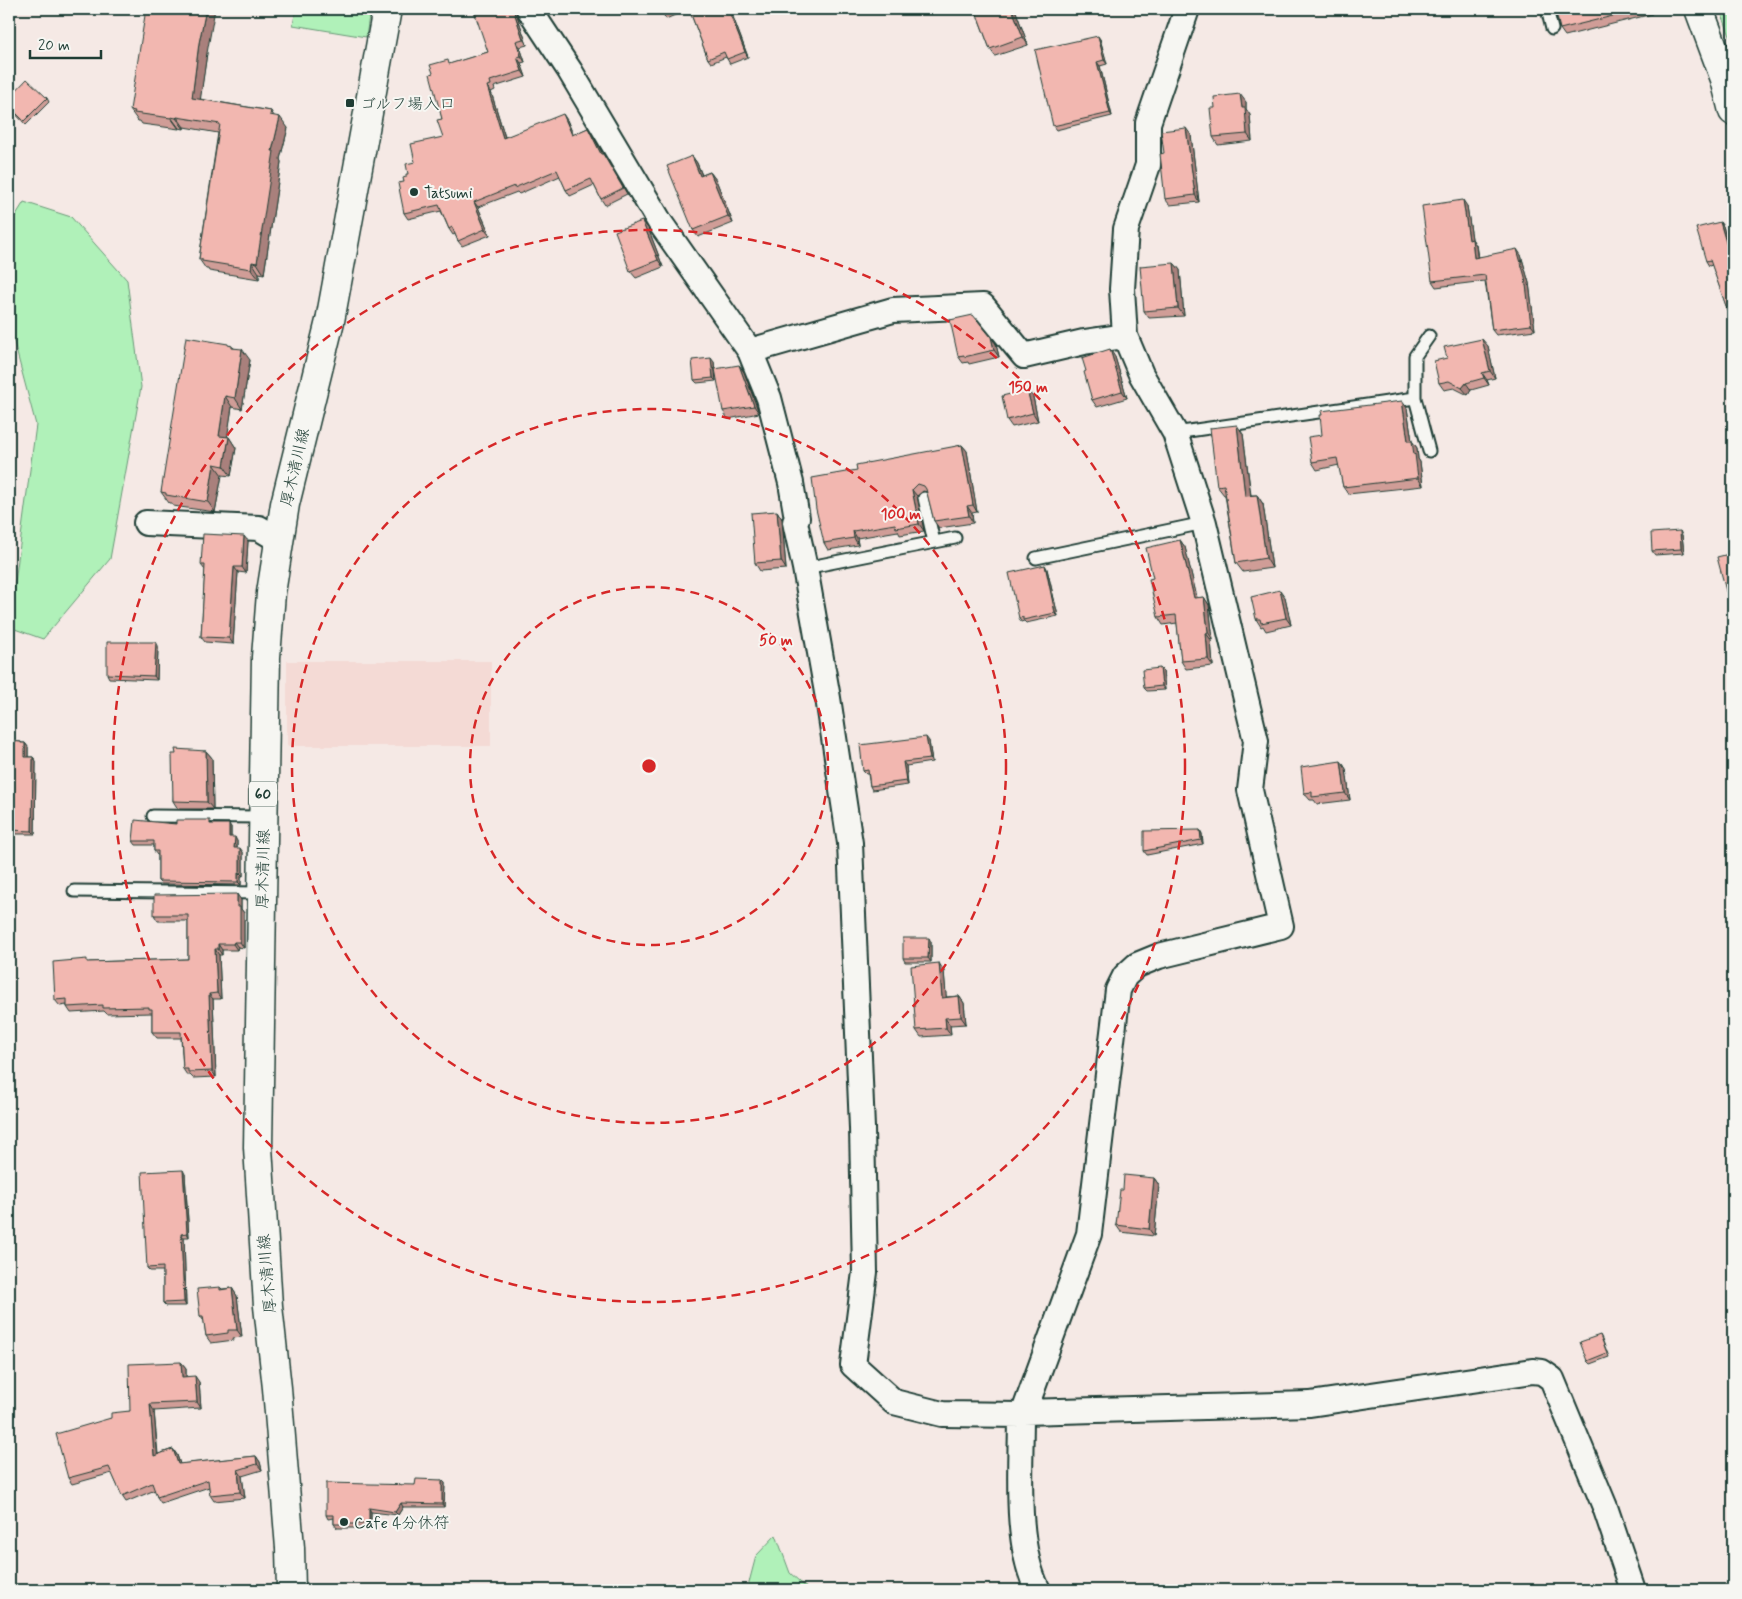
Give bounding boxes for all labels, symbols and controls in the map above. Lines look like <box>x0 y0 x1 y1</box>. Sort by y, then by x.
scale bar <box>30 28 101 60</box>
text: 20 m <box>38 36 70 56</box>
place label: ゴルフ場入口 <box>360 94 455 115</box>
marker: ゴルフ場入口 <box>344 97 356 109</box>
place label: Tatsumi <box>424 183 473 204</box>
marker: Tatsumi <box>408 186 420 198</box>
text: 150 m <box>1008 378 1048 398</box>
street label: 厚木清川線 <box>276 426 315 509</box>
text: 100 m <box>881 505 921 525</box>
text: 50 m <box>759 631 793 651</box>
centre of rings <box>640 757 658 775</box>
road number: 60 <box>249 782 277 806</box>
street label: 厚木清川線 <box>252 829 275 909</box>
street label: 厚木清川線 <box>254 1233 281 1315</box>
place label: Cafe 4分休符 <box>354 1513 450 1534</box>
marker: Cafe 4分休符 <box>338 1516 350 1528</box>

